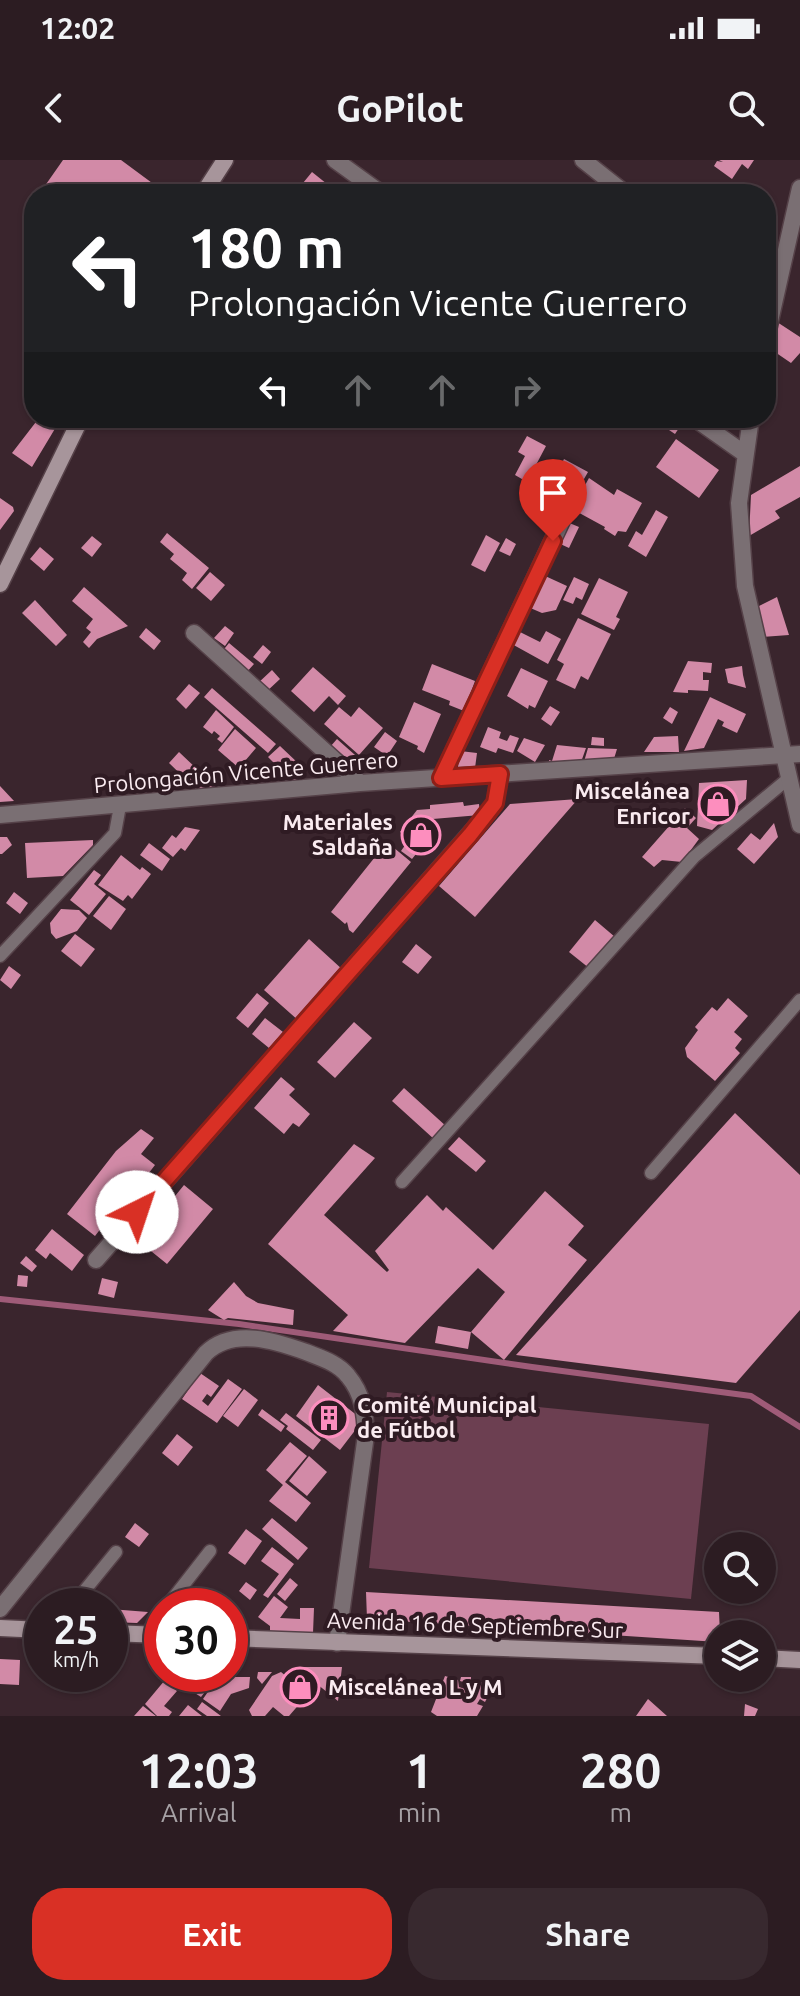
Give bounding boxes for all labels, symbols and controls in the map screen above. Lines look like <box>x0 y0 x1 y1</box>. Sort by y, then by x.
text: 12:02 <box>40 11 115 45</box>
icon: back <box>32 86 76 130</box>
icon: search <box>724 86 768 130</box>
text: GoPilot <box>336 88 464 129</box>
icon: left <box>56 216 160 320</box>
text: 180 m <box>188 216 344 279</box>
text: Prolongación Vicente Guerrero <box>188 282 688 323</box>
icon: left <box>252 368 296 412</box>
icon: ahead <box>336 368 380 412</box>
icon: ahead <box>420 368 464 412</box>
icon: right <box>504 368 548 412</box>
pin <box>519 459 587 541</box>
icon: arrive <box>531 471 575 515</box>
street label: Prolongación Vicente Guerrero <box>93 746 399 797</box>
place label: Miscelánea Enricor <box>575 778 690 828</box>
shop icon: Miscelánea Enricor <box>697 783 739 825</box>
place label: Materiales Saldaña <box>283 809 393 859</box>
shop icon: Materiales Saldaña <box>400 814 442 856</box>
position arrow <box>95 1170 179 1254</box>
place label: Comité Municipal de Fútbol <box>357 1392 537 1442</box>
building icon: Comité Municipal de Fútbol <box>308 1397 350 1439</box>
map controls <box>704 1532 776 1692</box>
button: search <box>704 1532 776 1604</box>
speed limit sign: 30 <box>144 1588 248 1692</box>
text: 25 <box>53 1607 99 1652</box>
street label: Avenida 16 de Septiembre Sur <box>326 1607 624 1642</box>
button: layers <box>704 1620 776 1692</box>
text: km/h <box>53 1648 99 1671</box>
shop icon: Miscelánea L y M <box>279 1666 321 1708</box>
place label: Miscelánea L y M <box>328 1674 503 1699</box>
text: 12:03 <box>139 1743 259 1797</box>
text: 1 <box>406 1743 433 1797</box>
text: 280 <box>580 1743 661 1797</box>
text: Arrival <box>161 1798 237 1827</box>
text: min <box>398 1798 441 1827</box>
text: m <box>609 1798 632 1827</box>
button: Exit <box>32 1888 392 1980</box>
button: Share <box>408 1888 768 1980</box>

